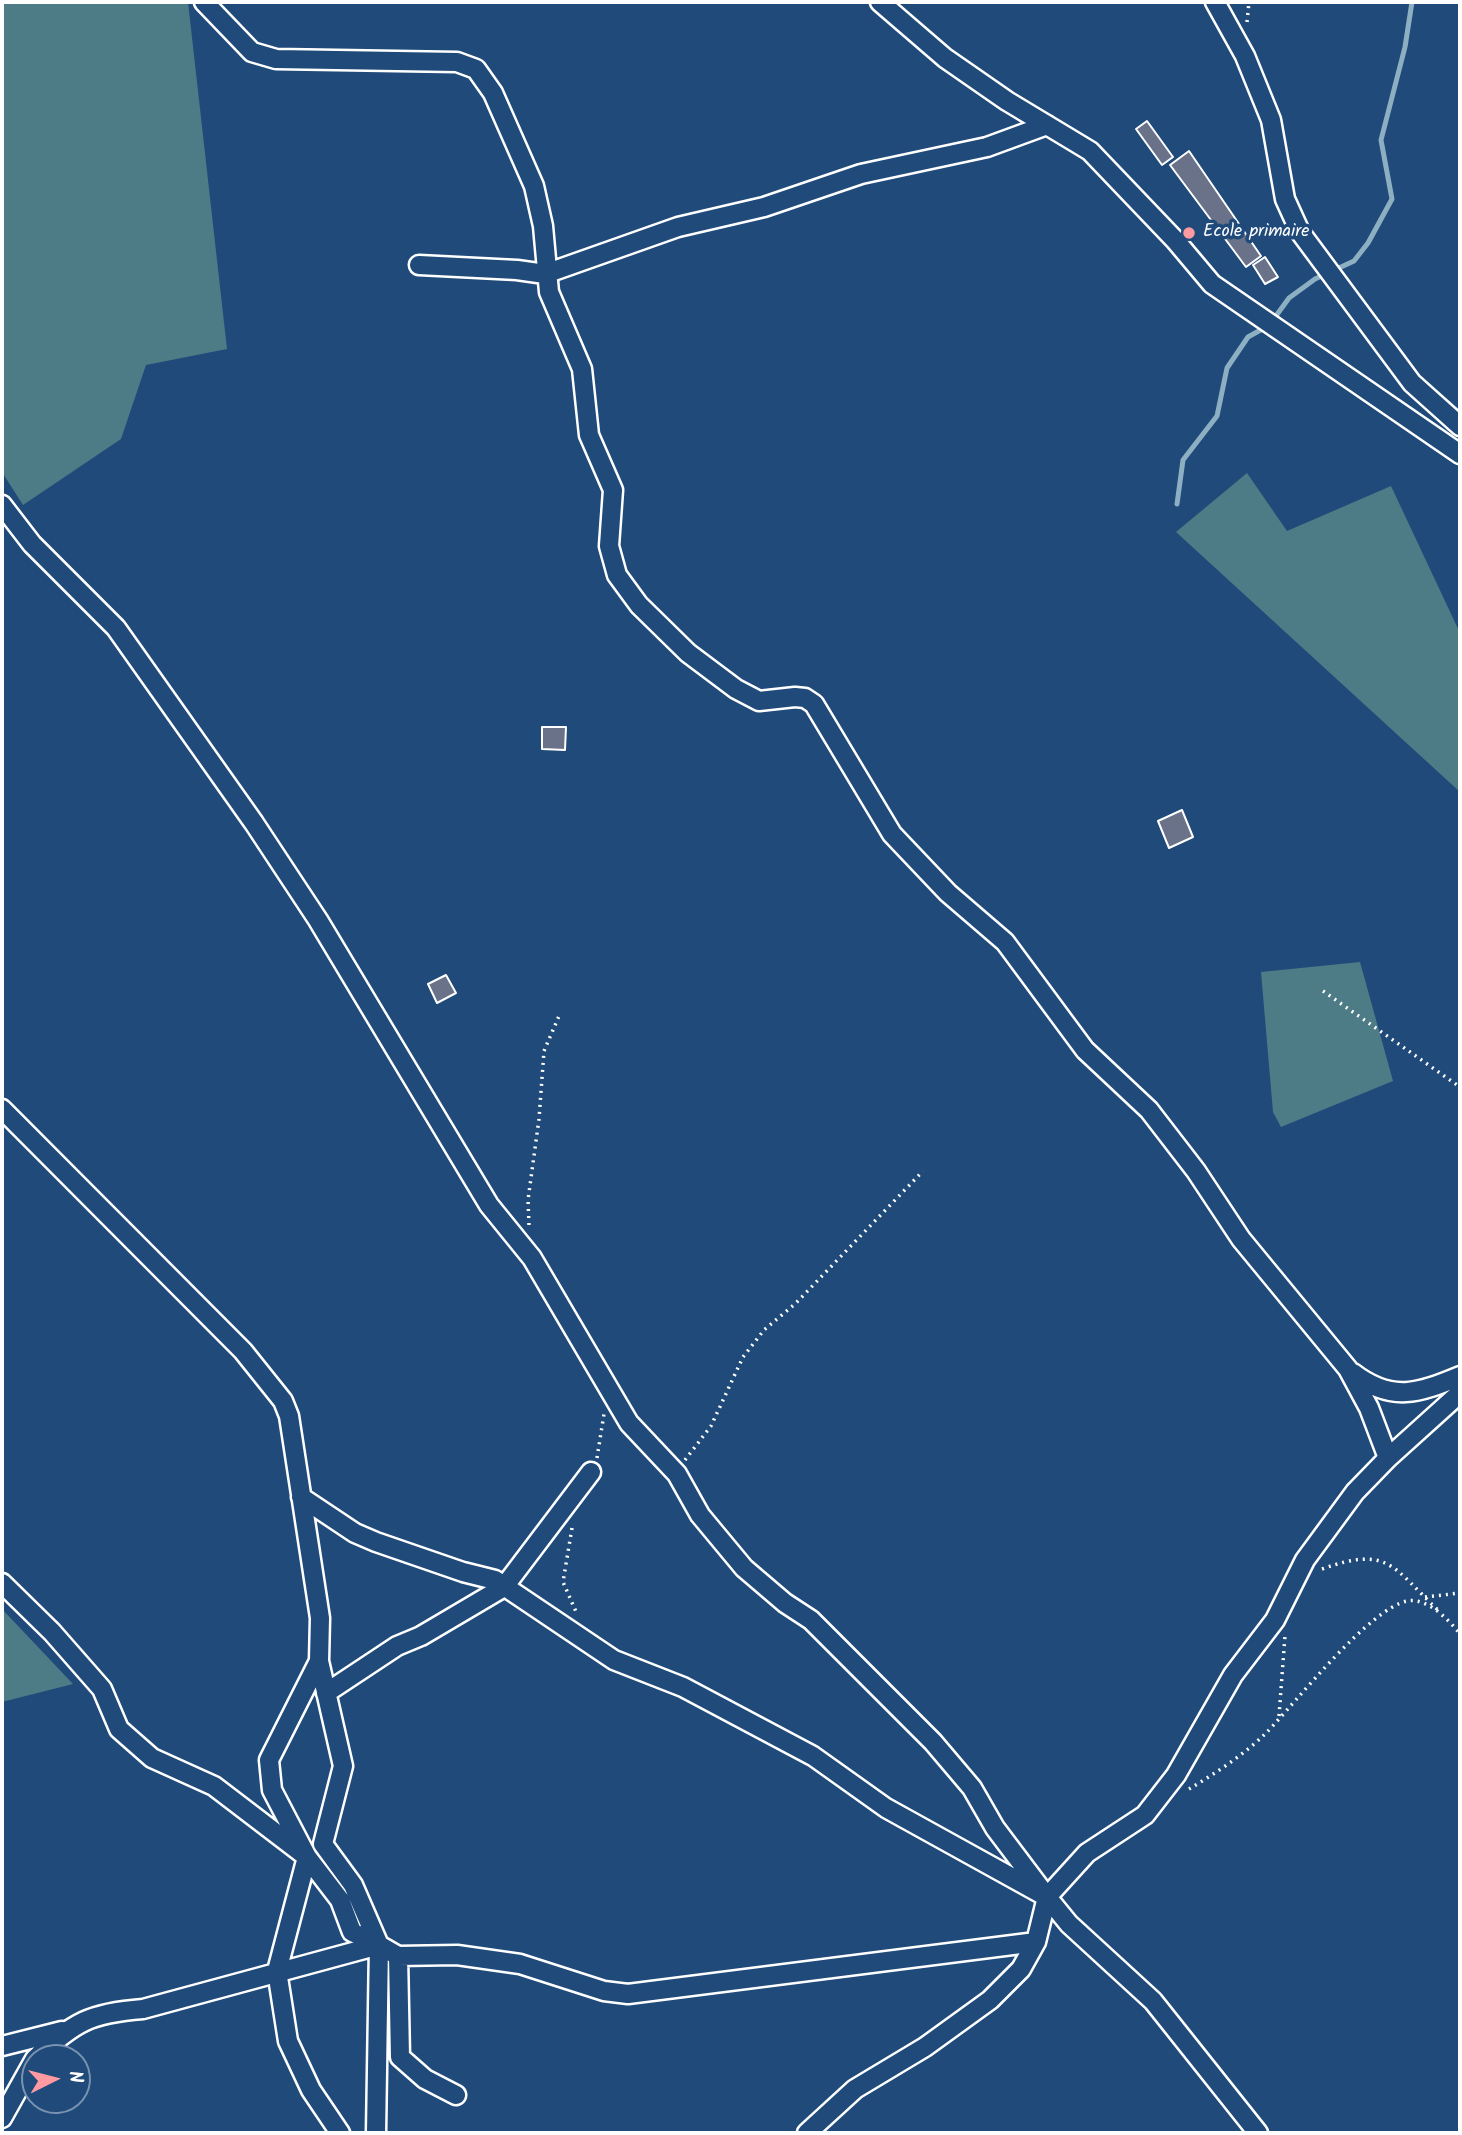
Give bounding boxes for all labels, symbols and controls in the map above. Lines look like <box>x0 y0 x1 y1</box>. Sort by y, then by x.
place label: Ecole primaire <box>1203 222 1309 244</box>
marker: Ecole primaire <box>1181 225 1197 241</box>
north arrow <box>21 2044 91 2114</box>
text: N <box>59 2069 90 2085</box>

